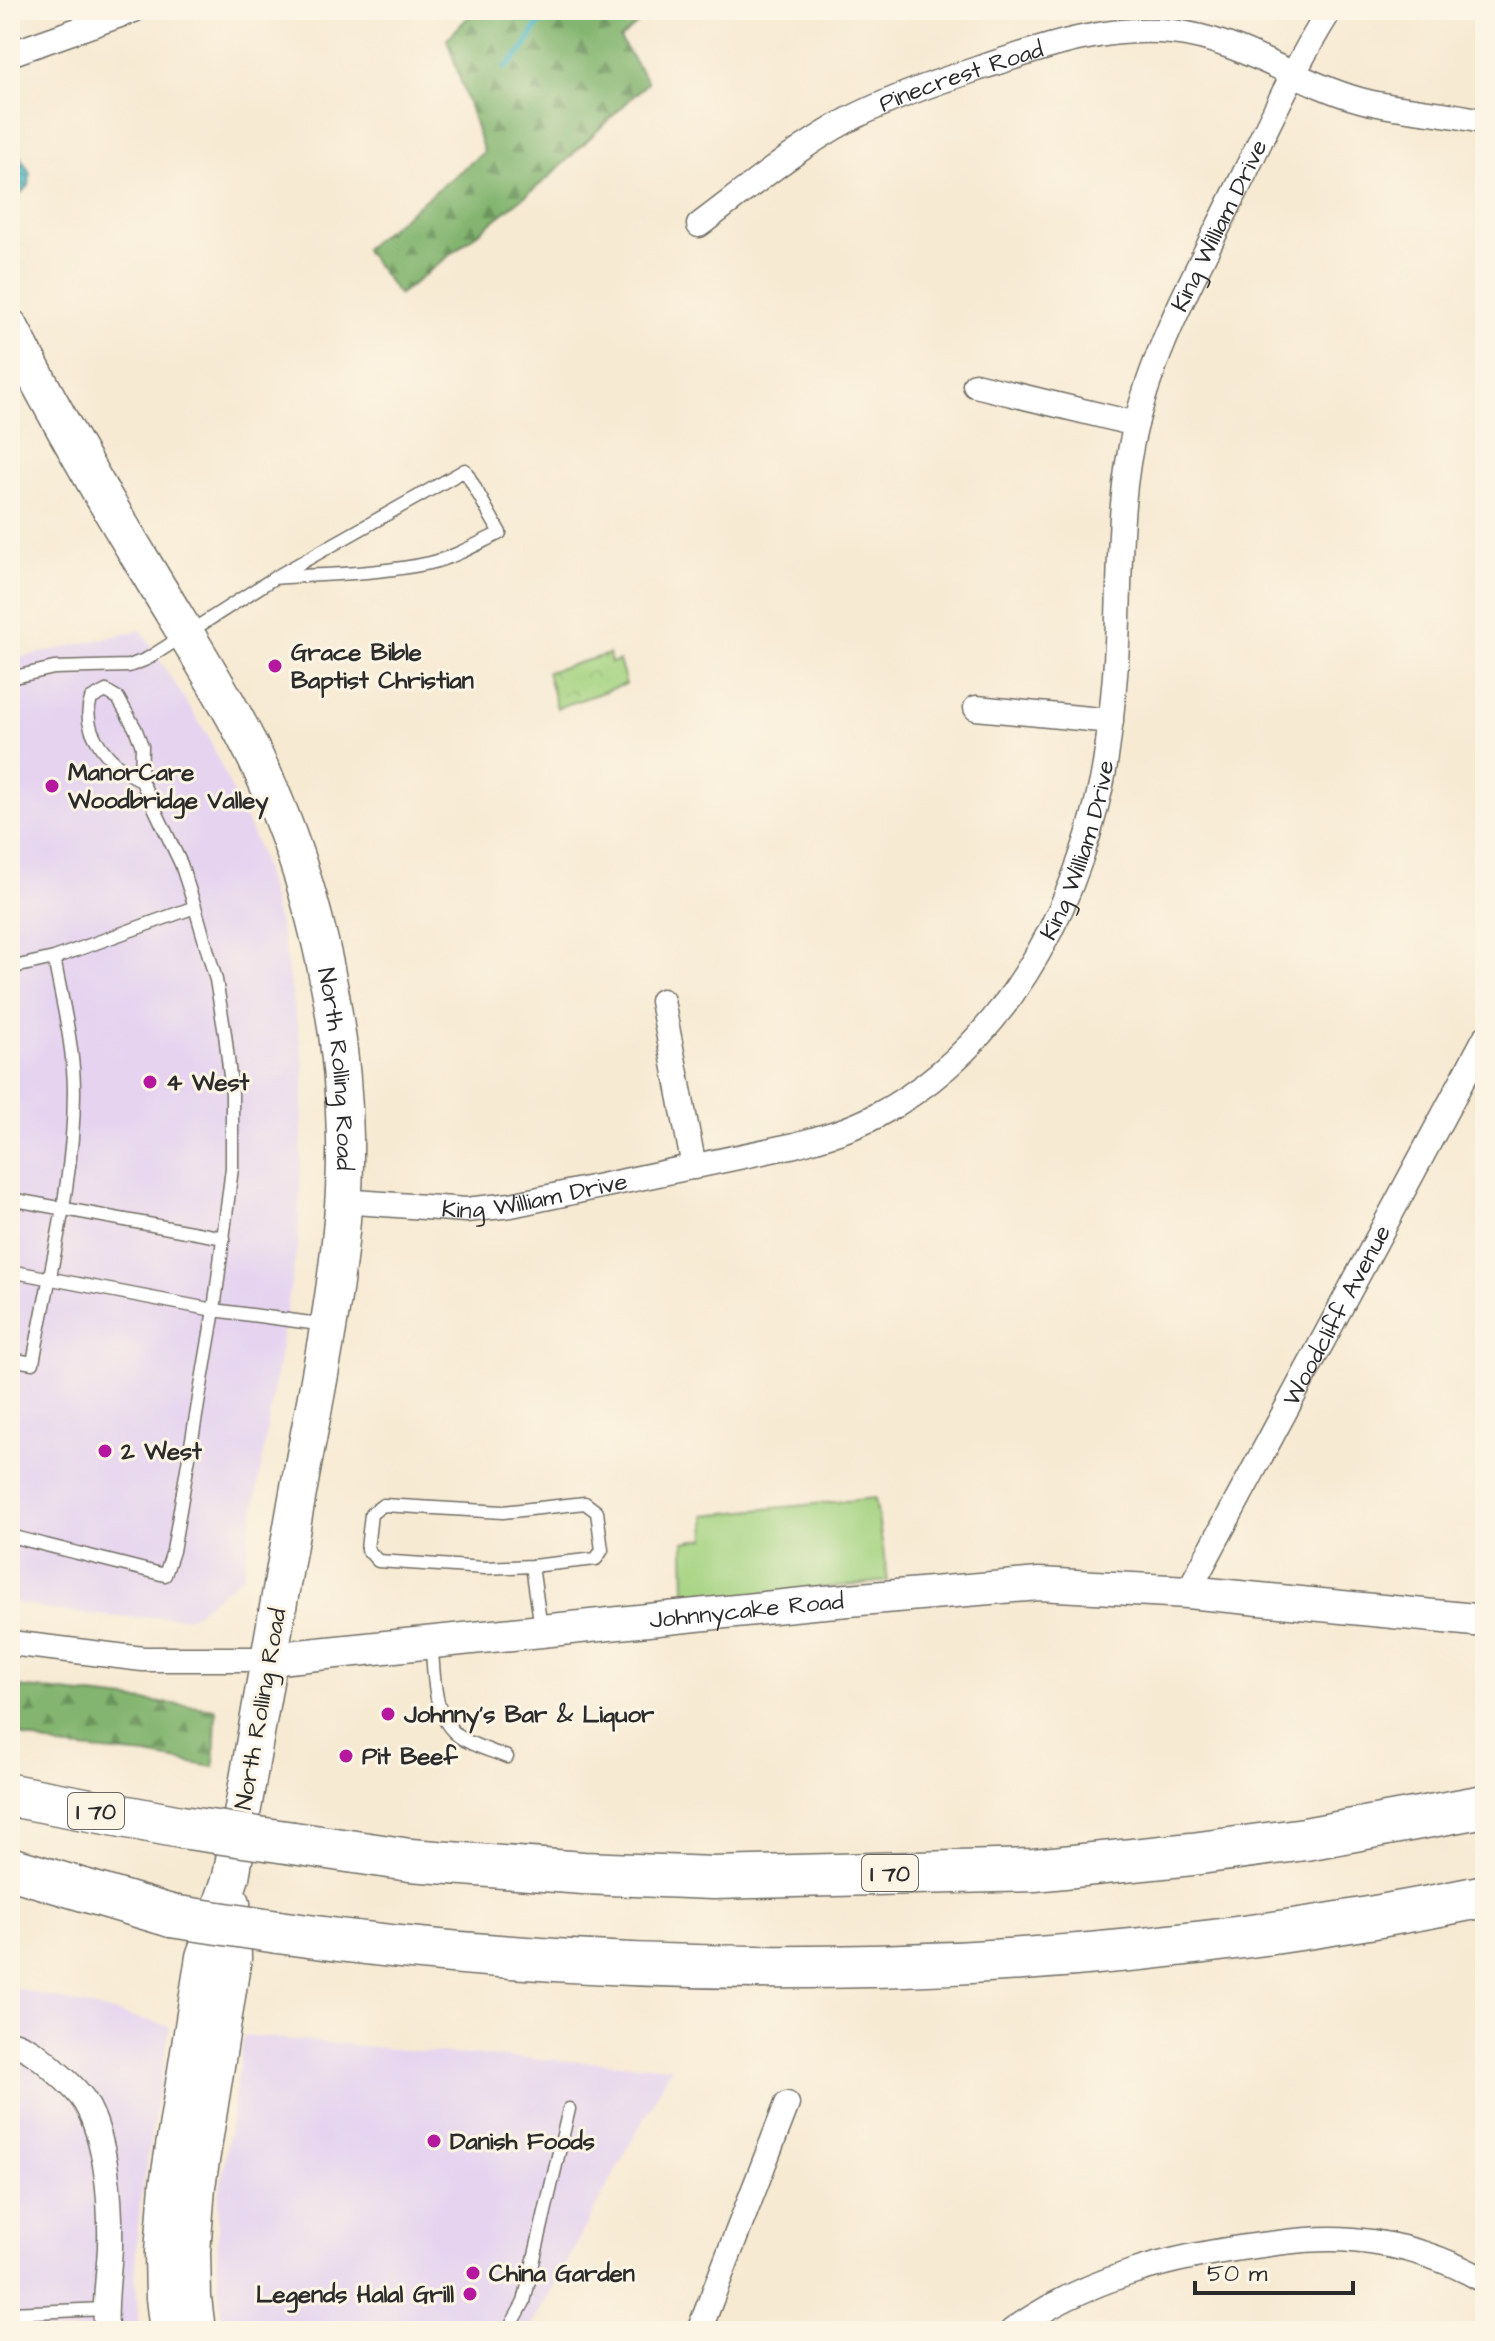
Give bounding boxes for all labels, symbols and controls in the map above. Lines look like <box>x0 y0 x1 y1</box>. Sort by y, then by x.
street label: Pinecrest Road <box>874 33 1048 121</box>
street label: King William Drive <box>1163 134 1276 318</box>
place label: Grace Bible Baptist Christian <box>291 636 474 698</box>
marker: Grace Bible Baptist Christian <box>266 657 284 675</box>
place label: ManorCare Woodbridge Valley <box>67 756 269 820</box>
street label: King William Drive <box>1032 758 1123 946</box>
marker: ManorCare Woodbridge Valley <box>43 777 61 795</box>
street label: North Rolling Road <box>308 965 361 1171</box>
place label: 4 West <box>166 1066 250 1100</box>
marker: 4 West <box>141 1073 159 1091</box>
street label: King William Drive <box>440 1165 631 1228</box>
street label: Woodcliff Avenue <box>1275 1219 1400 1412</box>
place label: 2 West <box>120 1435 202 1469</box>
marker: 2 West <box>96 1442 114 1460</box>
street label: Johnnycake Road <box>648 1584 845 1638</box>
street label: North Rolling Road <box>227 1606 296 1813</box>
place label: Johnny's Bar & Liquor <box>403 1698 655 1734</box>
marker: Johnny's Bar & Liquor <box>379 1705 397 1723</box>
place label: Pit Beef <box>362 1740 458 1774</box>
marker: Pit Beef <box>337 1747 355 1765</box>
road number: I 70 <box>68 1793 124 1829</box>
road number: I 70 <box>862 1855 918 1891</box>
place label: Danish Foods <box>450 2125 595 2159</box>
marker: Danish Foods <box>425 2132 443 2150</box>
scale bar <box>1195 2245 1353 2295</box>
place label: China Garden <box>489 2257 635 2291</box>
text: 50 m <box>1207 2257 1268 2291</box>
marker: China Garden <box>464 2264 482 2282</box>
place label: Legends Halal Grill <box>256 2278 454 2313</box>
marker: Legends Halal Grill <box>461 2285 479 2303</box>

